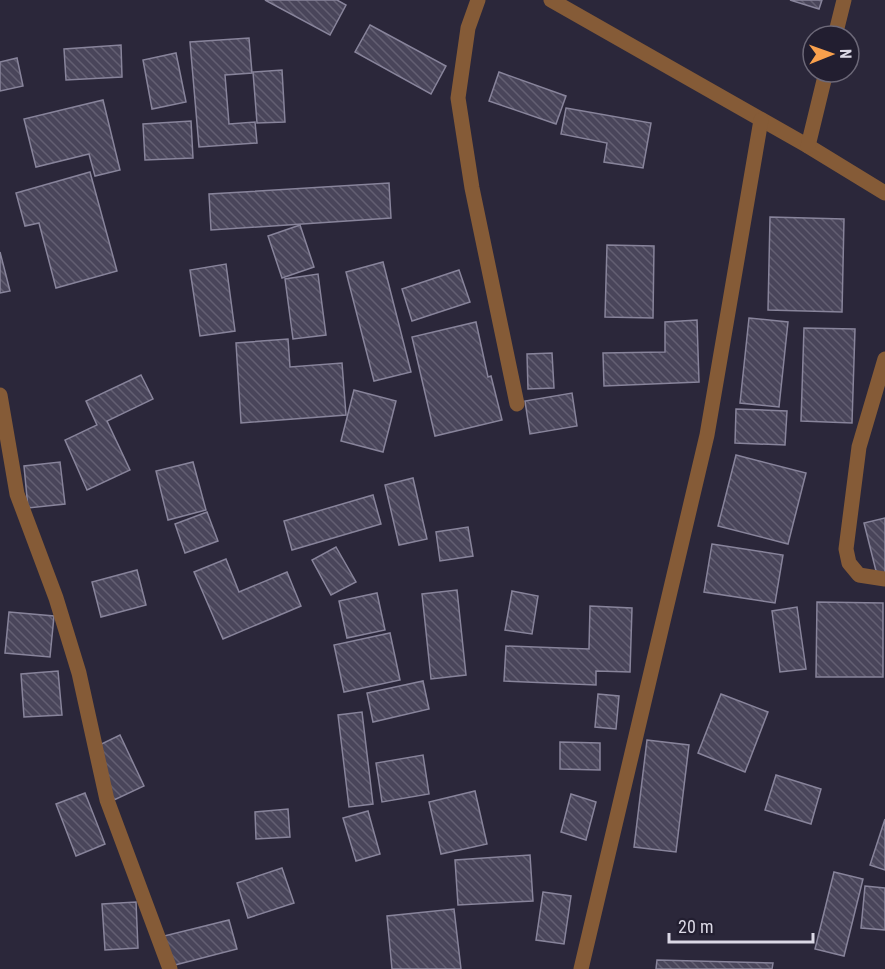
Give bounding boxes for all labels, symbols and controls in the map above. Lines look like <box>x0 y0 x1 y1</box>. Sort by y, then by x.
north arrow <box>801 24 861 84</box>
text: N <box>836 49 855 59</box>
scale bar <box>669 906 813 944</box>
text: 20 m <box>678 916 713 937</box>

